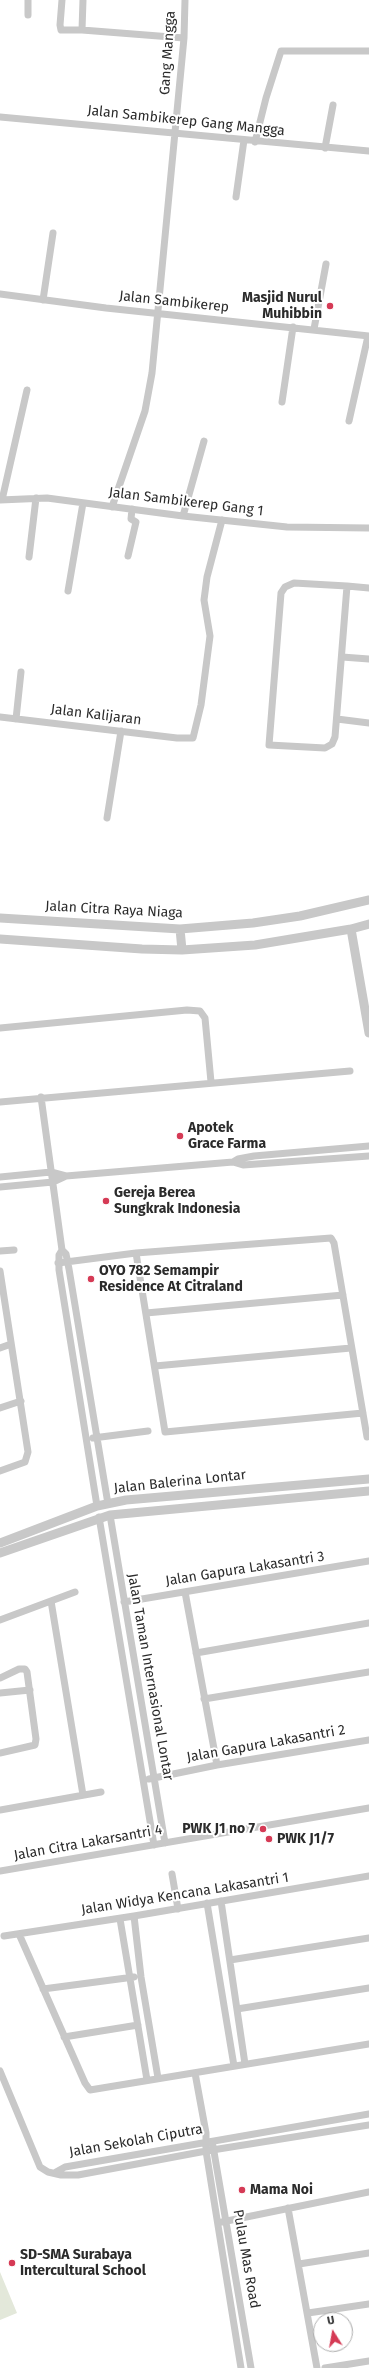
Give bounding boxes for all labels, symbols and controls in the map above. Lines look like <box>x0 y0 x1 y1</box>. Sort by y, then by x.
street label: Gang Mangga <box>157 10 179 96</box>
street label: Jalan Sambikerep Gang Mangga <box>86 102 286 140</box>
street label: Jalan Sambikerep <box>118 288 230 316</box>
place label: Masjid Nurul Muhibbin <box>242 290 322 322</box>
marker: Masjid Nurul Muhibbin <box>325 301 335 311</box>
street label: Jalan Sambikerep Gang 1 <box>108 484 264 520</box>
street label: Jalan Kalijaran <box>50 701 142 729</box>
street label: Jalan Citra Raya Niaga <box>45 898 183 922</box>
place label: Apotek Grace Farma <box>188 1120 266 1152</box>
marker: Apotek Grace Farma <box>175 1131 185 1141</box>
place label: Gereja Berea Sungkrak Indonesia <box>114 1185 240 1218</box>
marker: Gereja Berea Sungkrak Indonesia <box>101 1196 111 1206</box>
place label: OYO 782 Semampir Residence At Citraland <box>99 1263 243 1296</box>
marker: OYO 782 Semampir Residence At Citraland <box>86 1274 96 1284</box>
street label: Jalan Balerina Lontar <box>113 1467 247 1497</box>
street label: Jalan Gapura Lakasantri 3 <box>164 1548 326 1590</box>
street label: Jalan Taman Internasional Lontar <box>123 1572 177 1782</box>
street label: Jalan Gapura Lakasantri 2 <box>185 1722 347 1766</box>
place label: PWK J1 no 7 <box>182 1821 255 1837</box>
street label: Jalan Citra Lakarsantri 4 <box>12 1822 164 1864</box>
marker: PWK J1 no 7 <box>258 1824 268 1834</box>
place label: PWK J1/7 <box>277 1831 334 1847</box>
marker: PWK J1/7 <box>264 1834 274 1844</box>
street label: Jalan Widya Kencana Lakasantri 1 <box>80 1869 290 1919</box>
street label: Jalan Sekolah Ciputra <box>68 2121 204 2161</box>
place label: Mama Noi <box>250 2182 313 2198</box>
marker: Mama Noi <box>237 2185 247 2195</box>
street label: Pulau Mas Road <box>229 2208 263 2310</box>
place label: SD-SMA Surabaya Intercultural School <box>20 2247 146 2280</box>
marker: SD-SMA Surabaya Intercultural School <box>7 2258 17 2268</box>
north arrow <box>313 2312 353 2352</box>
text: U <box>326 2314 336 2328</box>

